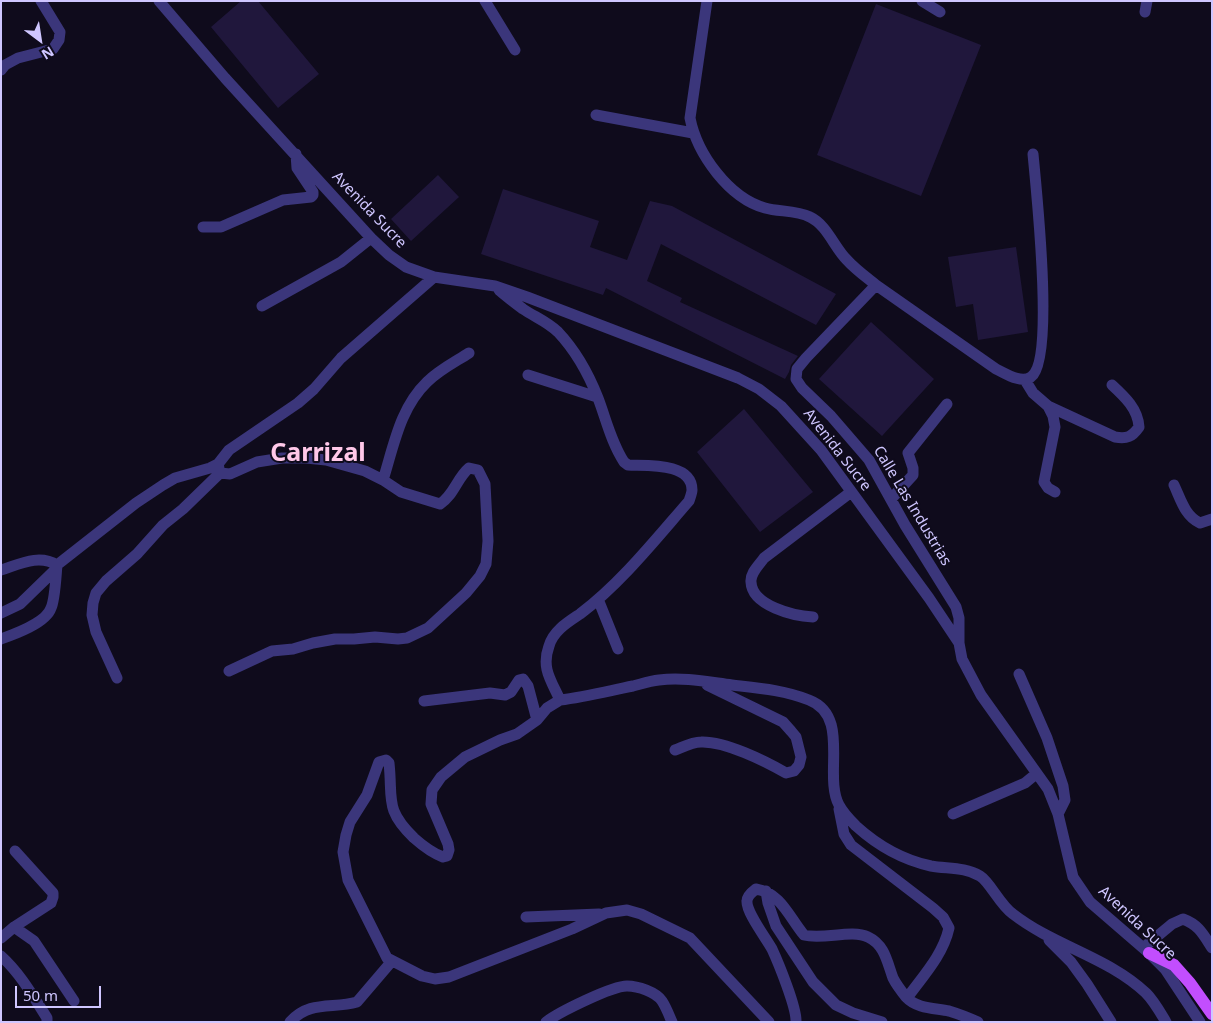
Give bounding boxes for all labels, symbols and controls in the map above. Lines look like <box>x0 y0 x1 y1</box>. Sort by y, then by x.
north arrow <box>15 15 65 65</box>
text: N <box>38 42 58 64</box>
street label: Avenida Sucre <box>328 168 410 252</box>
street label: Avenida Sucre <box>799 405 875 495</box>
district label: Carrizal <box>270 439 366 469</box>
street label: Calle Las Industrias <box>869 443 955 569</box>
street label: Avenida Sucre <box>1095 883 1179 963</box>
scale bar <box>18 976 104 1008</box>
text: 50 m <box>23 985 58 1005</box>

